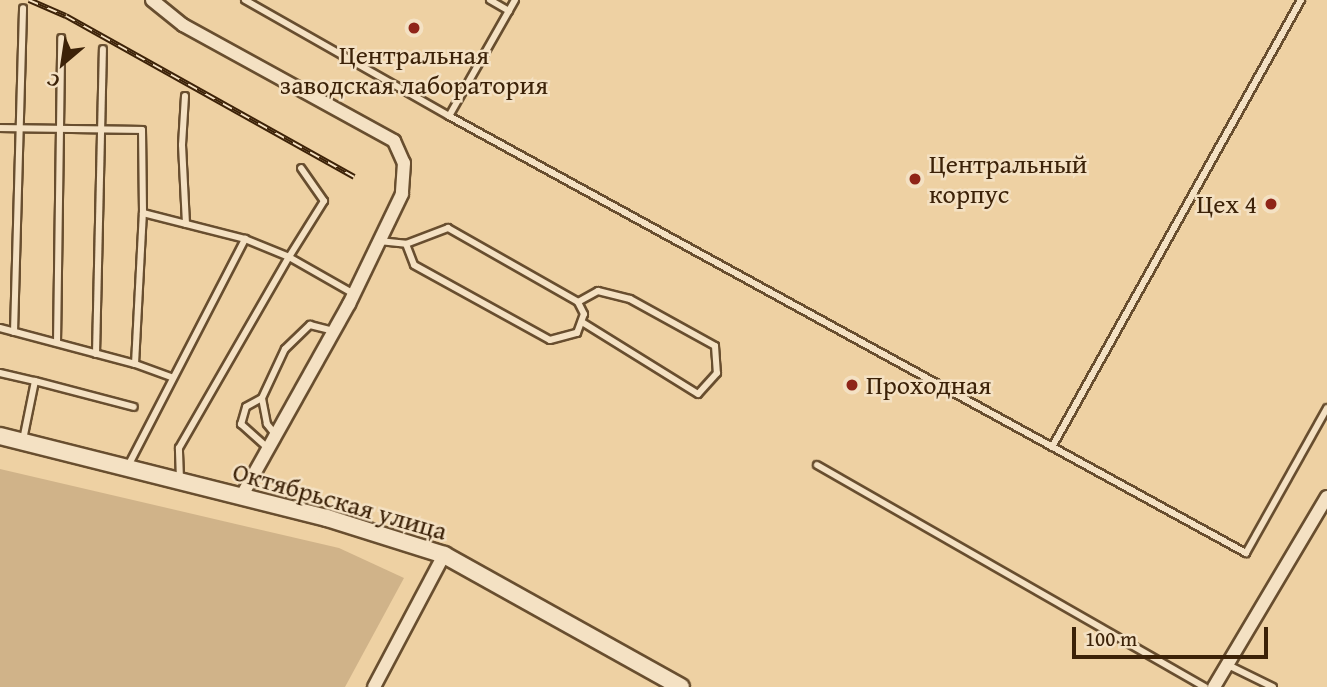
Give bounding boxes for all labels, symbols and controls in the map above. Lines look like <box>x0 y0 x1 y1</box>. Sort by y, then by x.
marker: Центральная заводская лаборатория <box>406 20 422 36</box>
north arrow <box>28 28 98 98</box>
place label: Центральная заводская лаборатория <box>280 39 548 100</box>
text: С <box>41 67 64 96</box>
place label: Центральный корпус <box>929 148 1087 210</box>
marker: Центральный корпус <box>907 171 923 187</box>
place label: Цех 4 <box>1197 188 1257 220</box>
marker: Цех 4 <box>1263 196 1279 212</box>
place label: Проходная <box>866 369 991 401</box>
marker: Проходная <box>844 377 860 393</box>
street label: Октябрьская улица <box>229 456 451 546</box>
scale bar <box>1075 614 1271 658</box>
text: 100 m <box>1085 623 1137 654</box>

